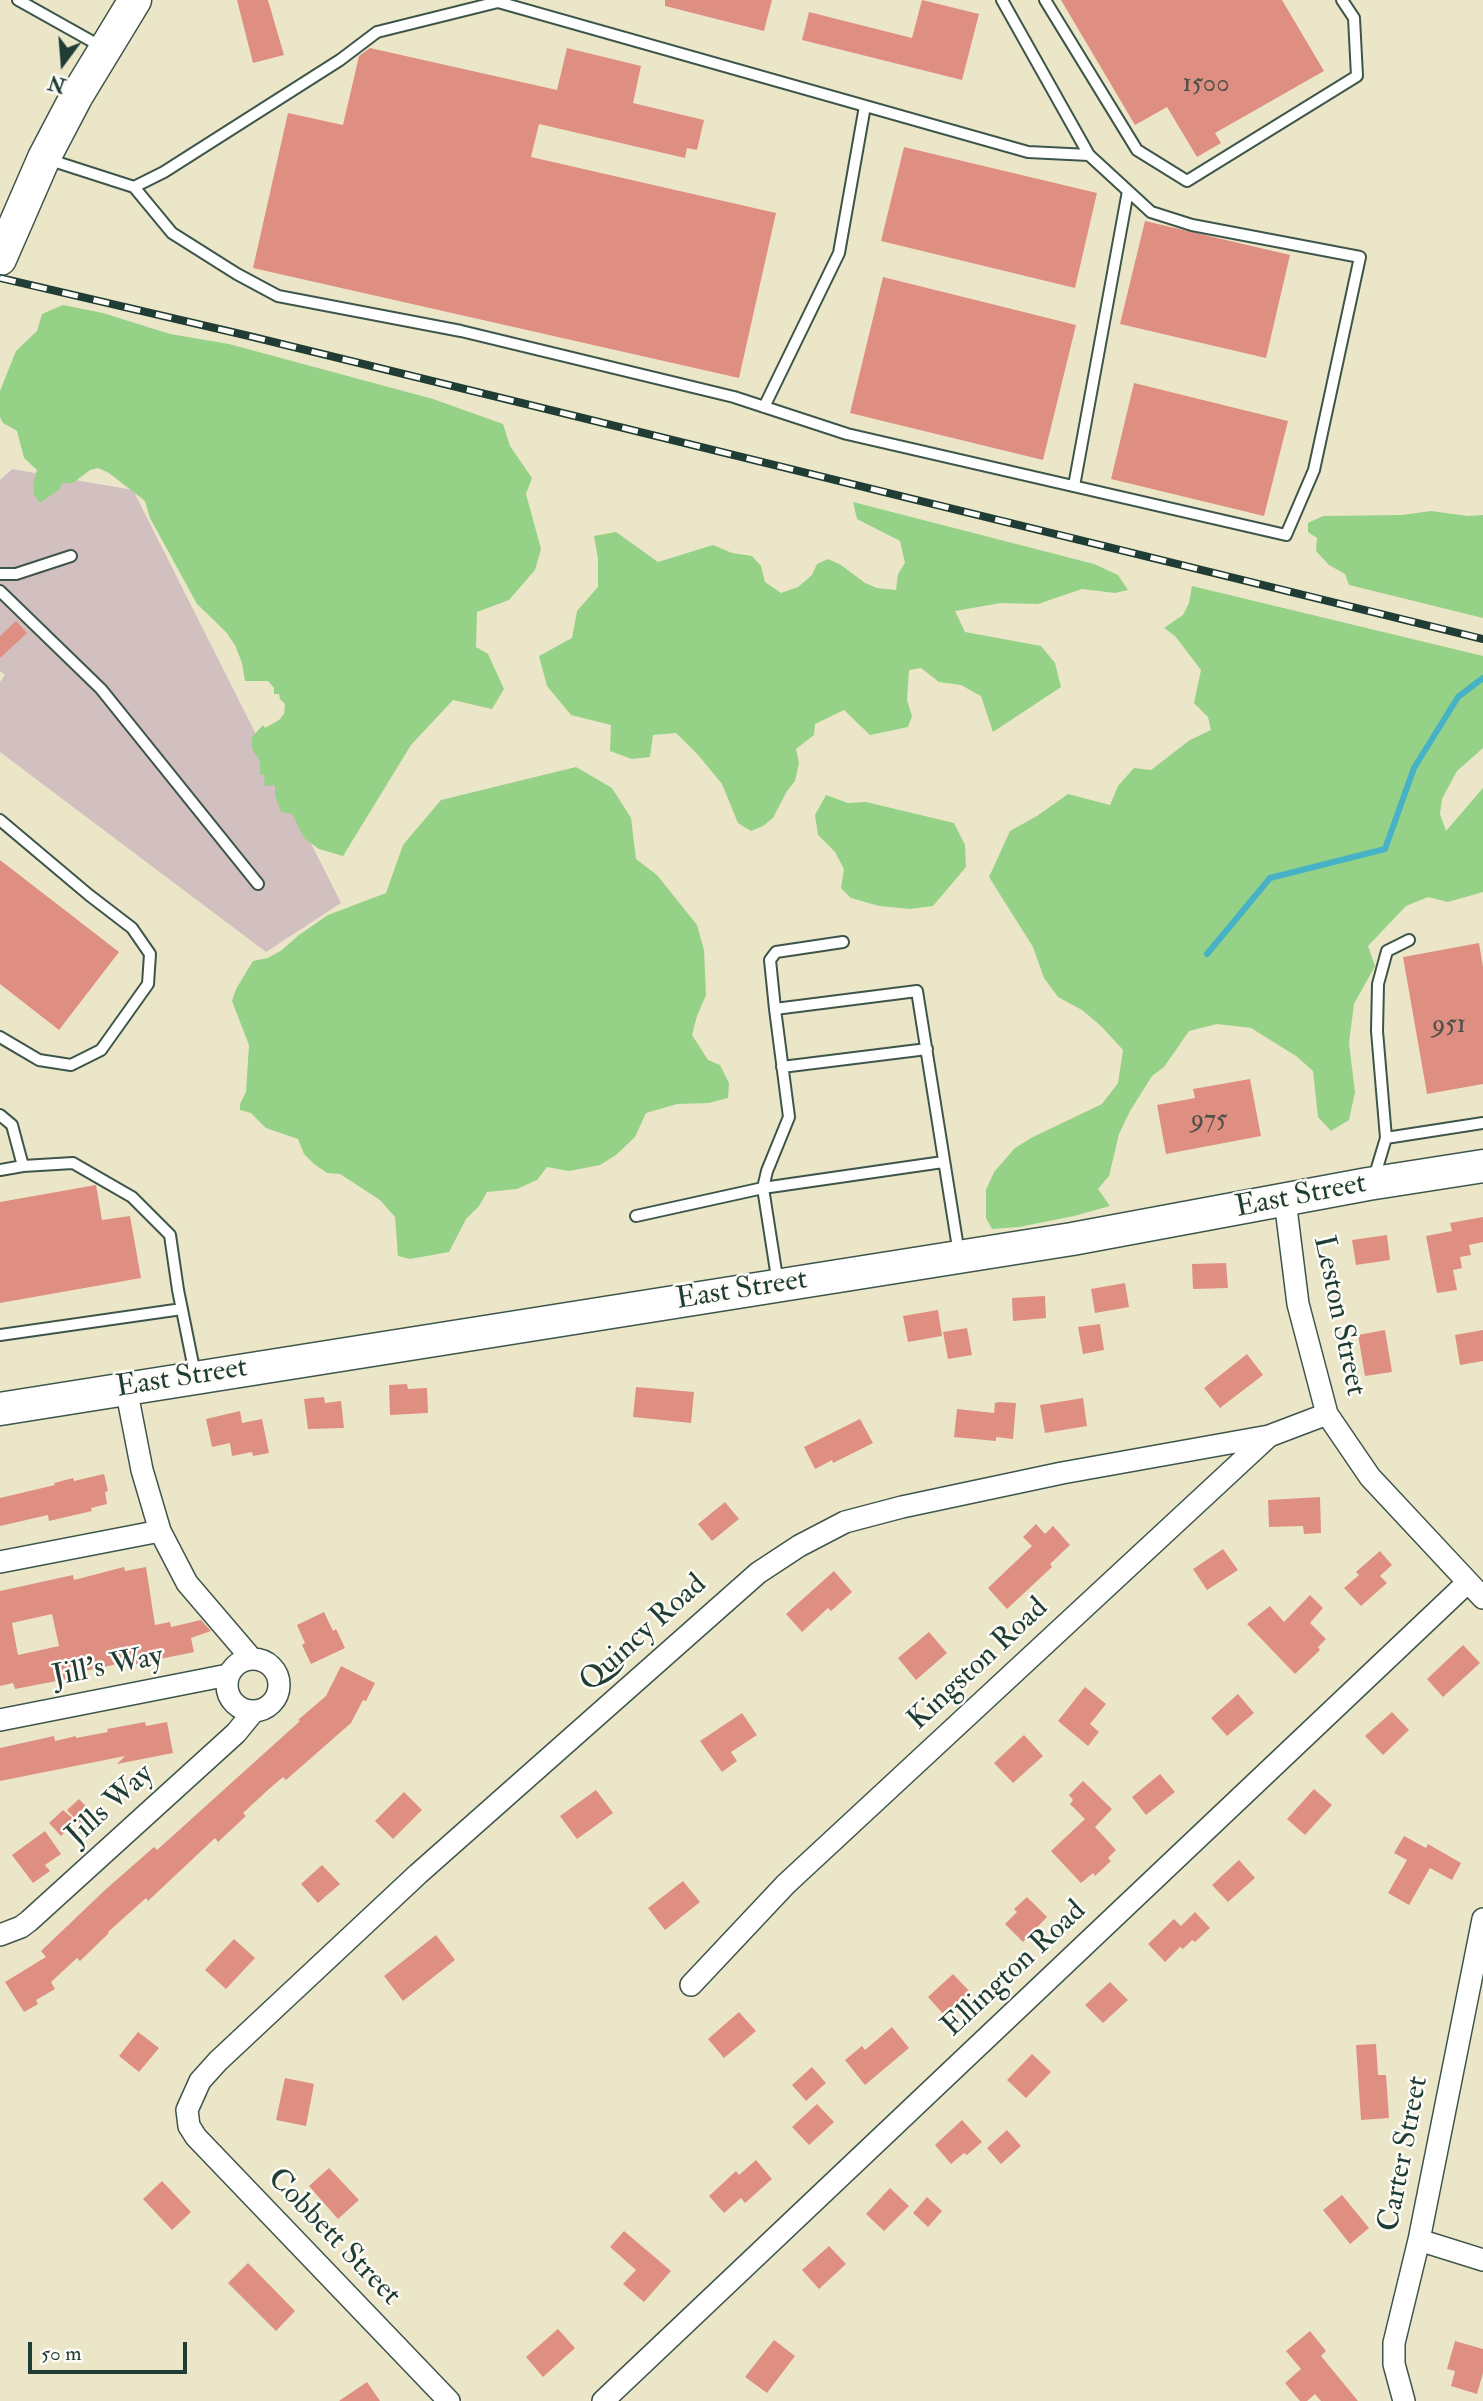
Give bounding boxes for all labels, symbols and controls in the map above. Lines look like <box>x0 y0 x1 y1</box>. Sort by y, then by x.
north arrow <box>28 28 98 98</box>
text: N <box>46 69 69 97</box>
house number: 1500 <box>1182 69 1230 101</box>
house number: 951 <box>1432 1010 1466 1042</box>
house number: 975 <box>1191 1105 1227 1137</box>
street label: East Street <box>1232 1167 1370 1227</box>
street label: Leston Street <box>1303 1233 1373 1399</box>
street label: East Street <box>674 1263 810 1319</box>
street label: East Street <box>114 1351 250 1407</box>
street label: Quincy Road <box>573 1568 715 1700</box>
street label: Kingston Road <box>902 1591 1056 1739</box>
street label: Jill's Way <box>49 1640 167 1696</box>
street label: Jills Way <box>60 1757 162 1855</box>
street label: Ellington Road <box>936 1894 1094 2046</box>
street label: Carter Street <box>1372 2073 1438 2235</box>
street label: Cobbett Street <box>259 2162 407 2314</box>
scale bar <box>32 2328 191 2372</box>
text: 50 m <box>41 2340 82 2367</box>

